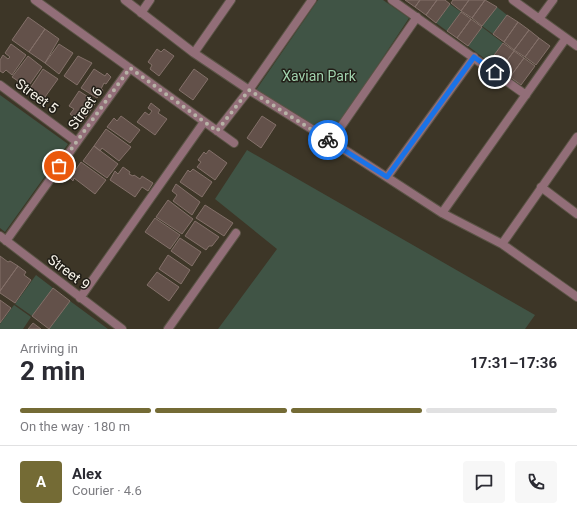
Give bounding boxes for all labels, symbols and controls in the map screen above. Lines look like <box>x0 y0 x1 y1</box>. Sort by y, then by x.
pin <box>478 55 512 89</box>
icon: home <box>484 61 506 83</box>
park label: Xavian Park <box>282 68 357 84</box>
street label: Street 5 <box>13 75 61 117</box>
street label: Street 6 <box>65 84 105 132</box>
courier <box>308 120 348 160</box>
icon: bike <box>317 129 339 151</box>
pin <box>42 149 76 183</box>
icon: bag <box>48 155 70 177</box>
street label: Street 9 <box>45 251 93 293</box>
text: Arriving in <box>20 341 78 356</box>
text: 17:31–17:36 <box>470 354 557 372</box>
text: 2 min <box>20 356 85 386</box>
text: On the way · 180 m <box>20 419 130 434</box>
button: chat <box>463 461 505 503</box>
button: phone <box>515 461 557 503</box>
text: Alex <box>72 465 102 483</box>
text: A <box>36 473 46 491</box>
text: Courier · 4.6 <box>72 483 142 498</box>

